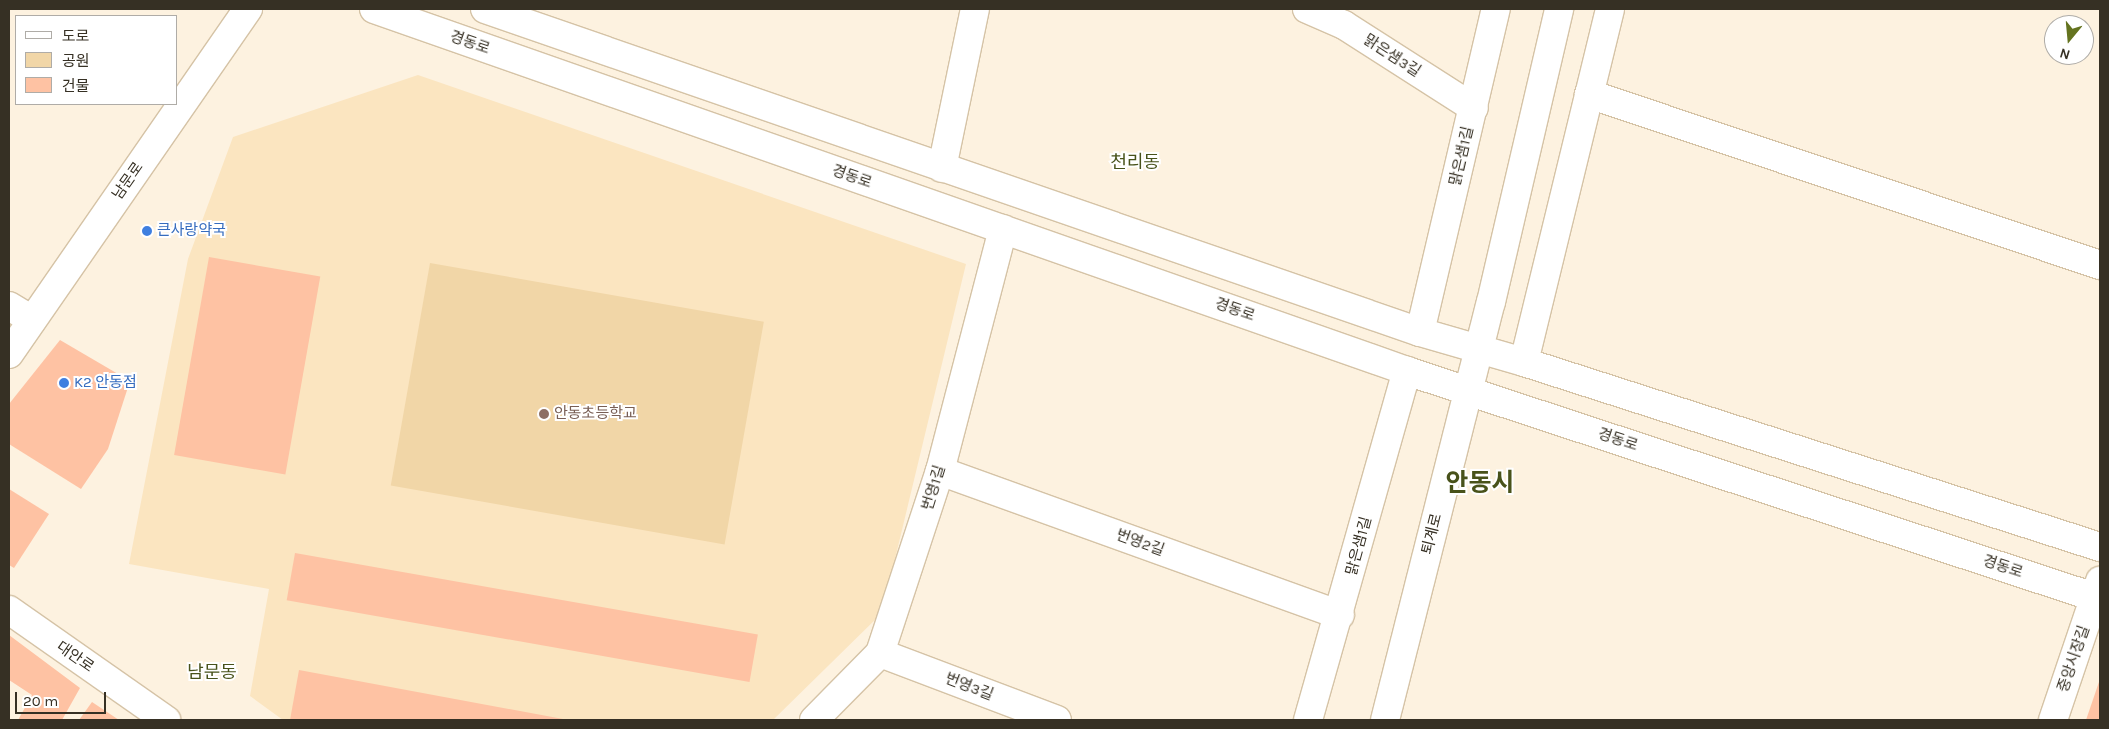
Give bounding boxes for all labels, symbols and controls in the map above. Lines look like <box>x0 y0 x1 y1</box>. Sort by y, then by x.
legend <box>15 15 178 105</box>
north arrow <box>2044 15 2094 65</box>
text: 도로 <box>62 27 90 45</box>
street label: 경동로 <box>447 28 493 58</box>
street label: 맑은샘3길 <box>1360 31 1424 81</box>
text: N <box>2057 44 2072 63</box>
text: 공원 <box>62 52 90 70</box>
text: 건물 <box>62 77 90 95</box>
street label: 맑은샘1길 <box>1446 125 1478 187</box>
district label: 천리동 <box>1110 151 1160 173</box>
street label: 남문로 <box>109 159 147 203</box>
street label: 경동로 <box>829 162 875 192</box>
place label: 큰사랑약국 <box>157 222 226 240</box>
marker: 큰사랑약국 <box>141 225 153 237</box>
street label: 경동로 <box>1212 295 1258 325</box>
place label: K2 안동점 <box>74 374 137 392</box>
marker: K2 안동점 <box>58 377 70 389</box>
place label: 안동초등학교 <box>554 405 637 423</box>
marker: 안동초등학교 <box>538 408 550 420</box>
street label: 경동로 <box>1596 425 1640 455</box>
street label: 번영1길 <box>919 463 949 513</box>
district label: 안동시 <box>1446 468 1514 498</box>
street label: 퇴계로 <box>1418 512 1446 556</box>
street label: 맑은샘1길 <box>1343 515 1375 577</box>
street label: 번영2길 <box>1113 526 1167 560</box>
street label: 경동로 <box>1981 552 2025 582</box>
street label: 중앙시장길 <box>2054 623 2094 695</box>
street label: 대안로 <box>53 638 97 676</box>
district label: 남문동 <box>187 661 237 683</box>
street label: 번영3길 <box>942 670 996 704</box>
scale bar <box>18 682 109 714</box>
text: 20 m <box>23 692 58 710</box>

